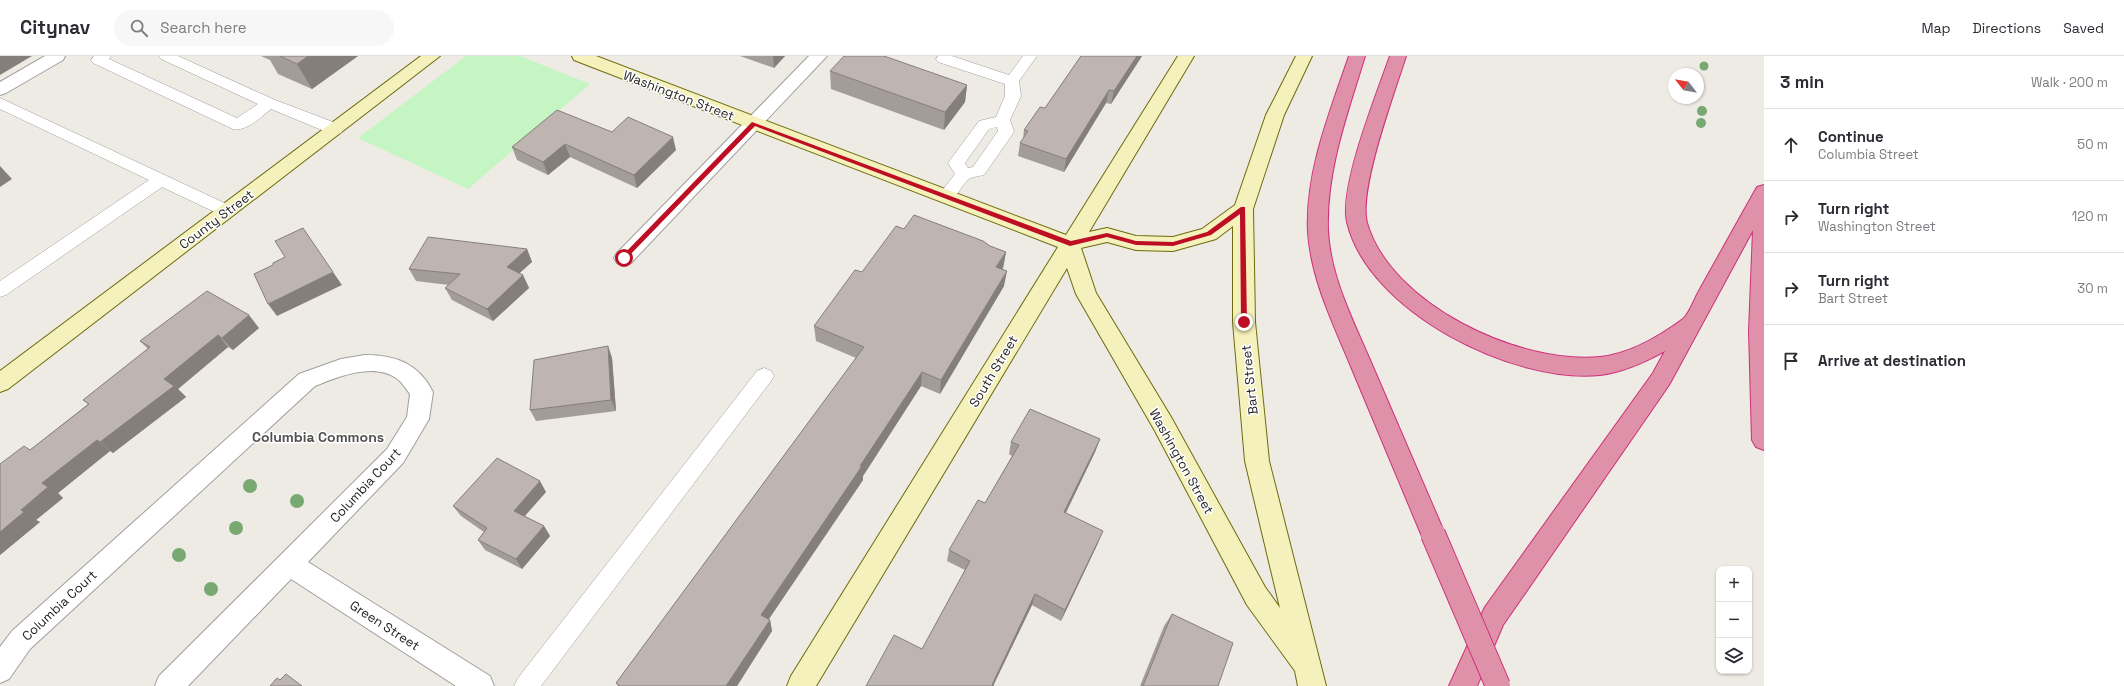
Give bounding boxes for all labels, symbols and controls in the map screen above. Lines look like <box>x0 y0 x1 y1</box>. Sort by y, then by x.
search box <box>114 10 394 46</box>
text: Citynav <box>20 15 90 40</box>
icon: search <box>128 17 150 39</box>
text: Search here <box>160 18 247 37</box>
text: Map <box>1921 19 1951 37</box>
text: Directions <box>1973 19 2041 37</box>
text: Saved <box>2063 19 2104 37</box>
street label: Washington Street <box>621 66 737 125</box>
north arrow <box>1668 68 1704 104</box>
text: 3 min <box>1780 71 1824 93</box>
text: Walk · 200 m <box>2031 74 2108 91</box>
text: Continue <box>1818 127 1884 146</box>
icon: ahead <box>1780 134 1802 156</box>
text: 50 m <box>2077 136 2108 153</box>
text: Columbia Street <box>1818 146 1919 163</box>
street label: County Street <box>176 186 257 253</box>
text: Turn right <box>1818 199 1889 218</box>
icon: right <box>1780 206 1802 228</box>
text: 120 m <box>2072 208 2108 225</box>
text: Washington Street <box>1818 218 1936 235</box>
route start <box>615 249 633 267</box>
text: Turn right <box>1818 271 1889 290</box>
icon: right <box>1780 278 1802 300</box>
text: 30 m <box>2077 280 2108 297</box>
text: Bart Street <box>1818 290 1888 307</box>
route end <box>1235 313 1253 331</box>
street label: South Street <box>965 332 1022 410</box>
street label: Bart Street <box>1237 344 1262 416</box>
icon: arrive <box>1780 350 1802 372</box>
text: Arrive at destination <box>1818 351 1966 370</box>
street label: Washington Street <box>1146 406 1218 517</box>
district label: Columbia Commons <box>252 428 384 446</box>
street label: Columbia Court <box>326 444 404 526</box>
street label: Columbia Court <box>18 566 100 644</box>
map controls <box>1716 566 1752 674</box>
button: + <box>1716 566 1752 602</box>
street label: Green Street <box>347 597 423 654</box>
button: − <box>1716 602 1752 638</box>
button: layers <box>1716 638 1752 674</box>

